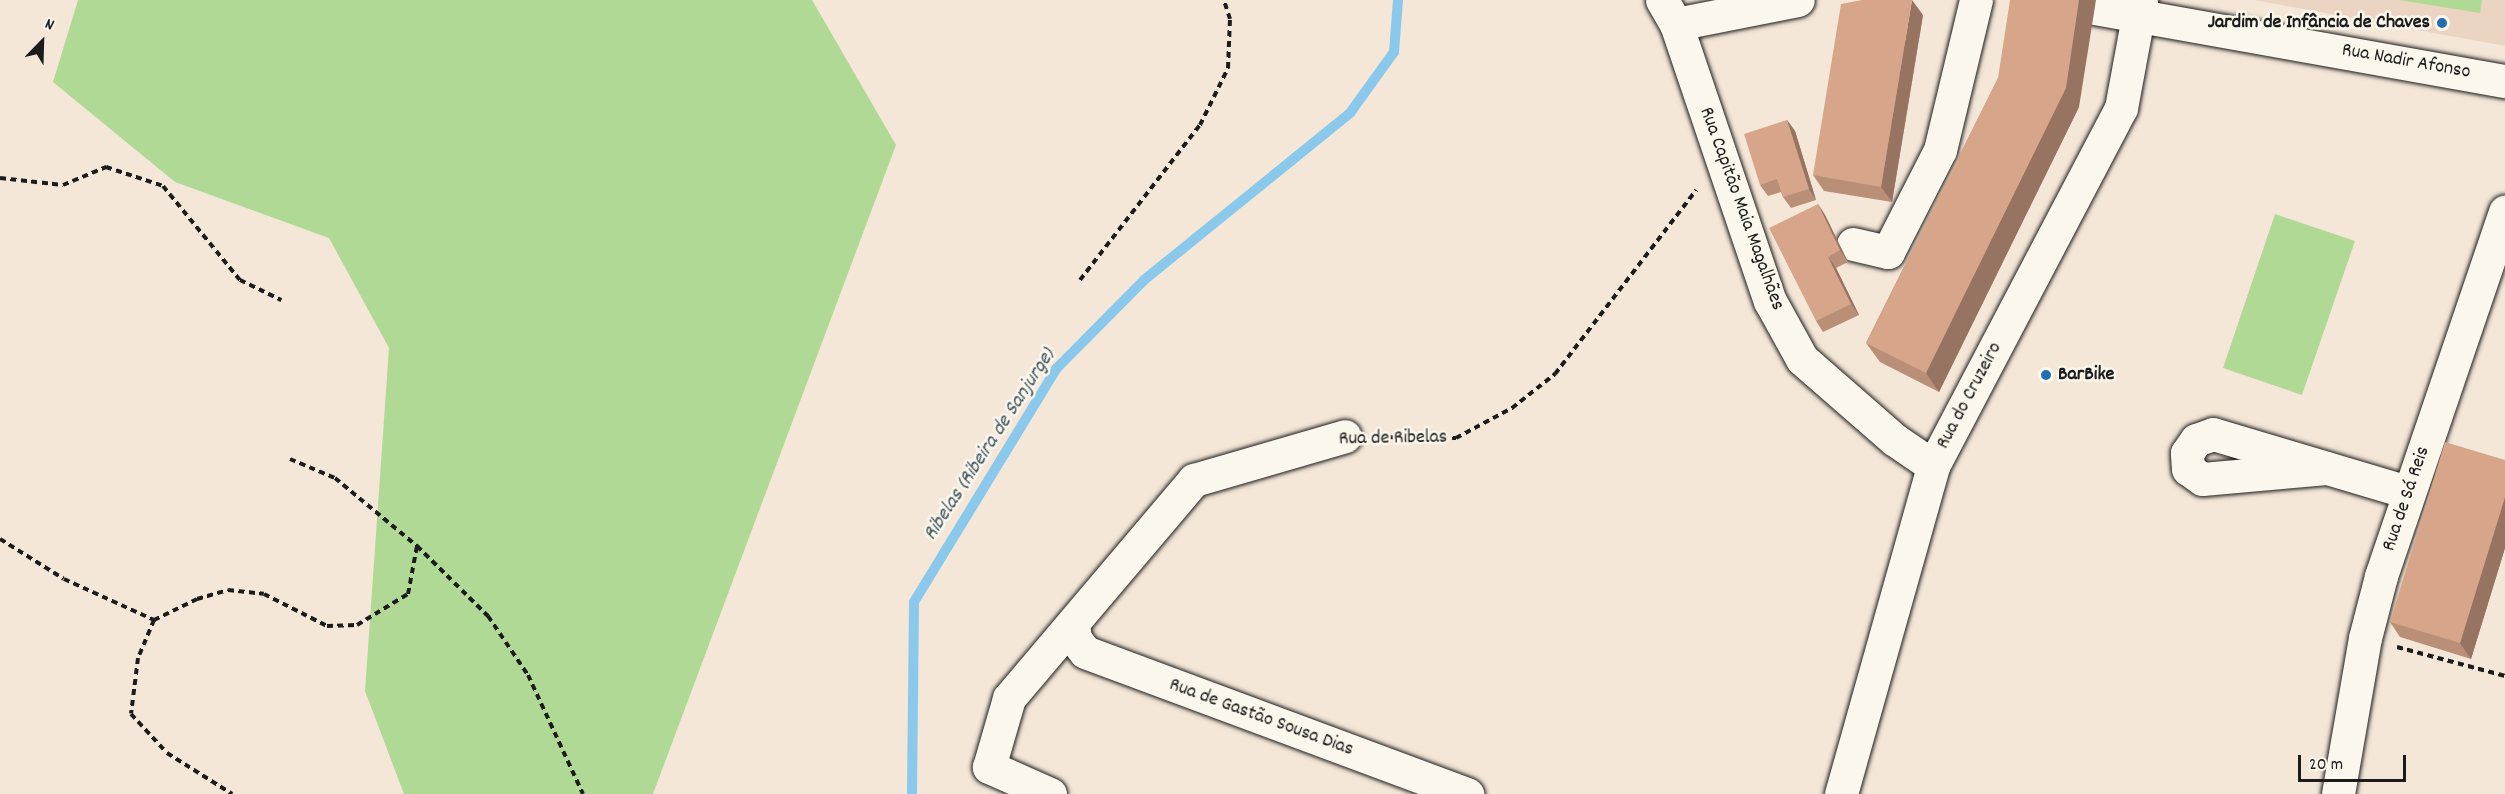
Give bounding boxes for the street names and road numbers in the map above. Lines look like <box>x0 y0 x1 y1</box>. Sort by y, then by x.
street label: Rua Nadir Afonso <box>2340 39 2472 85</box>
street label: Rua Capitão Maia Magalhães <box>1693 104 1789 314</box>
street label: Rua do Cruzeiro <box>1932 339 2008 453</box>
street label: Rua de Ribelas <box>1339 426 1447 452</box>
street label: Rua de Sá Reis <box>2378 444 2436 554</box>
street label: Rua de Gastão Sousa Dias <box>1166 673 1356 763</box>

